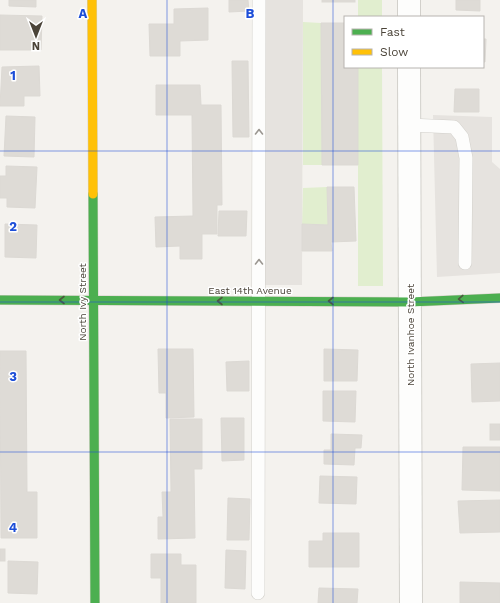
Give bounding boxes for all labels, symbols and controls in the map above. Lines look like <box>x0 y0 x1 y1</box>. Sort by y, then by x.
text: A <box>79 6 88 21</box>
text: B <box>246 6 255 21</box>
north arrow <box>16 16 56 56</box>
legend <box>344 16 484 68</box>
text: Fast <box>380 25 405 39</box>
text: N <box>32 39 40 52</box>
text: Slow <box>380 45 408 59</box>
text: 1 <box>10 68 16 83</box>
one-way arrow <box>255 129 263 135</box>
text: 2 <box>9 219 17 234</box>
one-way arrow <box>255 259 263 265</box>
street label: North Ivy Street <box>77 262 88 341</box>
street label: North Ivanhoe Street <box>405 283 416 386</box>
street label: East 14th Avenue <box>208 285 292 296</box>
one-way arrow <box>458 295 464 304</box>
one-way arrow <box>59 296 65 304</box>
one-way arrow <box>217 297 223 305</box>
one-way arrow <box>328 297 334 305</box>
text: 3 <box>9 369 17 384</box>
text: 4 <box>9 520 18 535</box>

